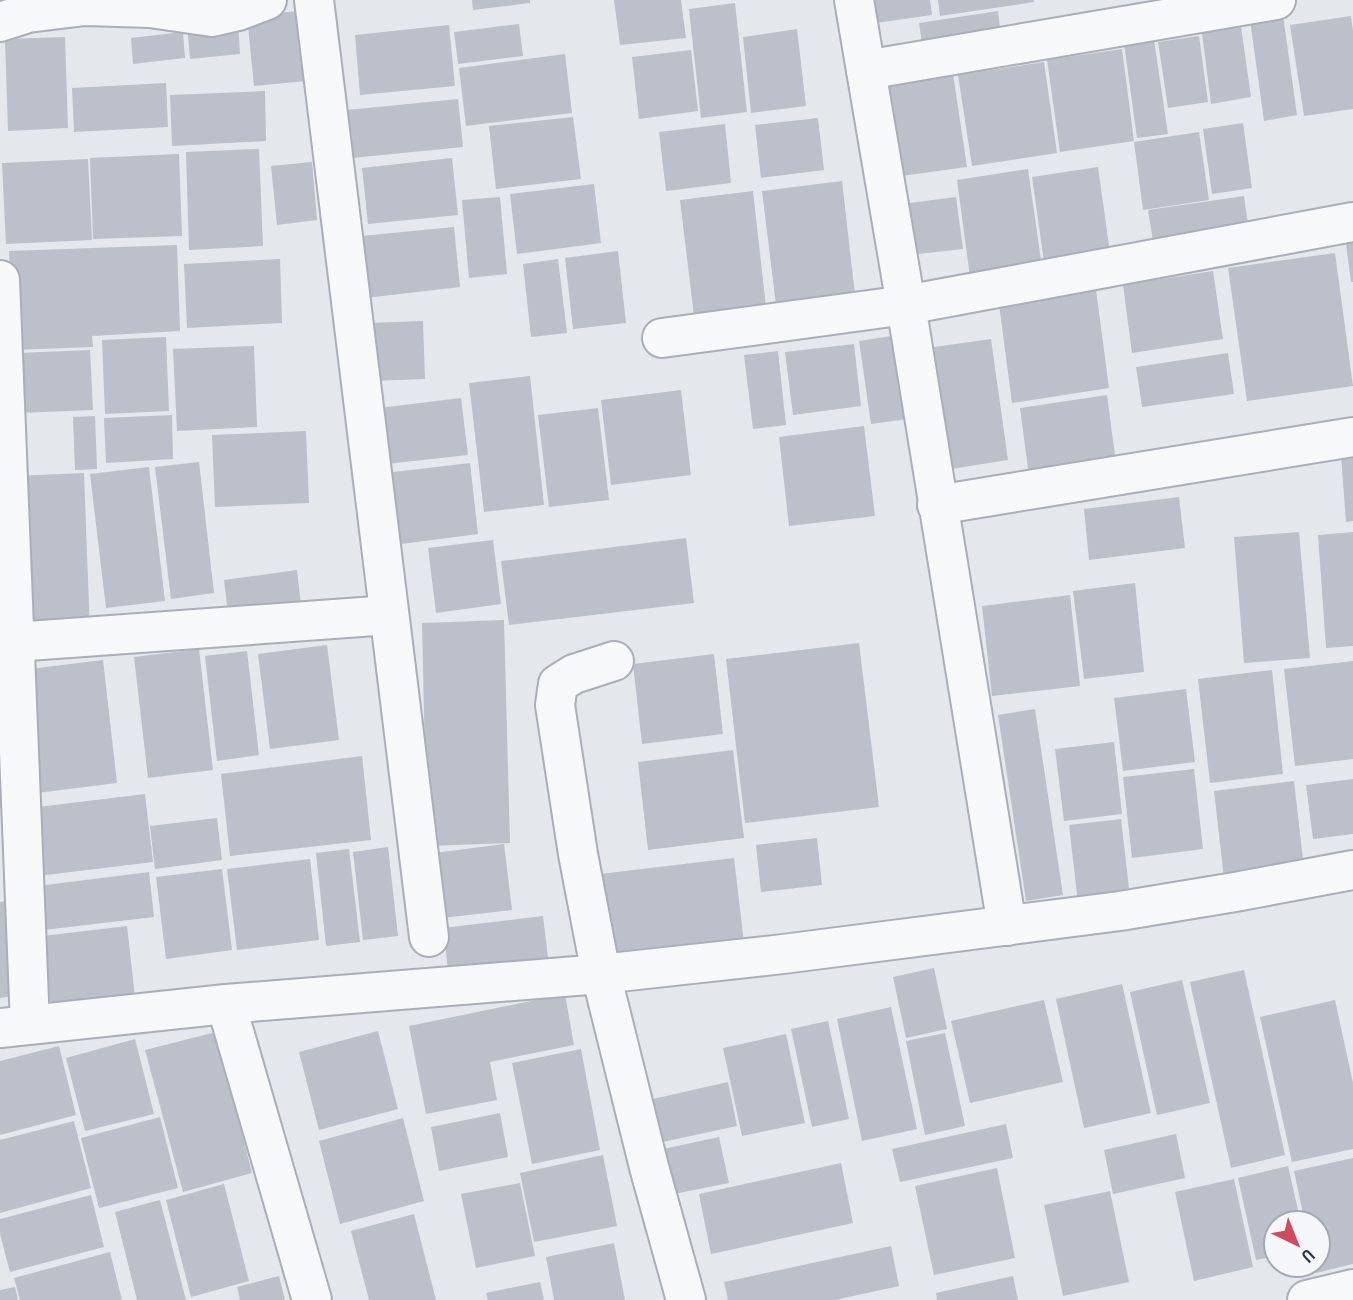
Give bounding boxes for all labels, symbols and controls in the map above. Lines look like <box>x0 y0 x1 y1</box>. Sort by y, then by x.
north arrow <box>1262 1209 1332 1279</box>
text: U <box>1296 1244 1319 1267</box>

